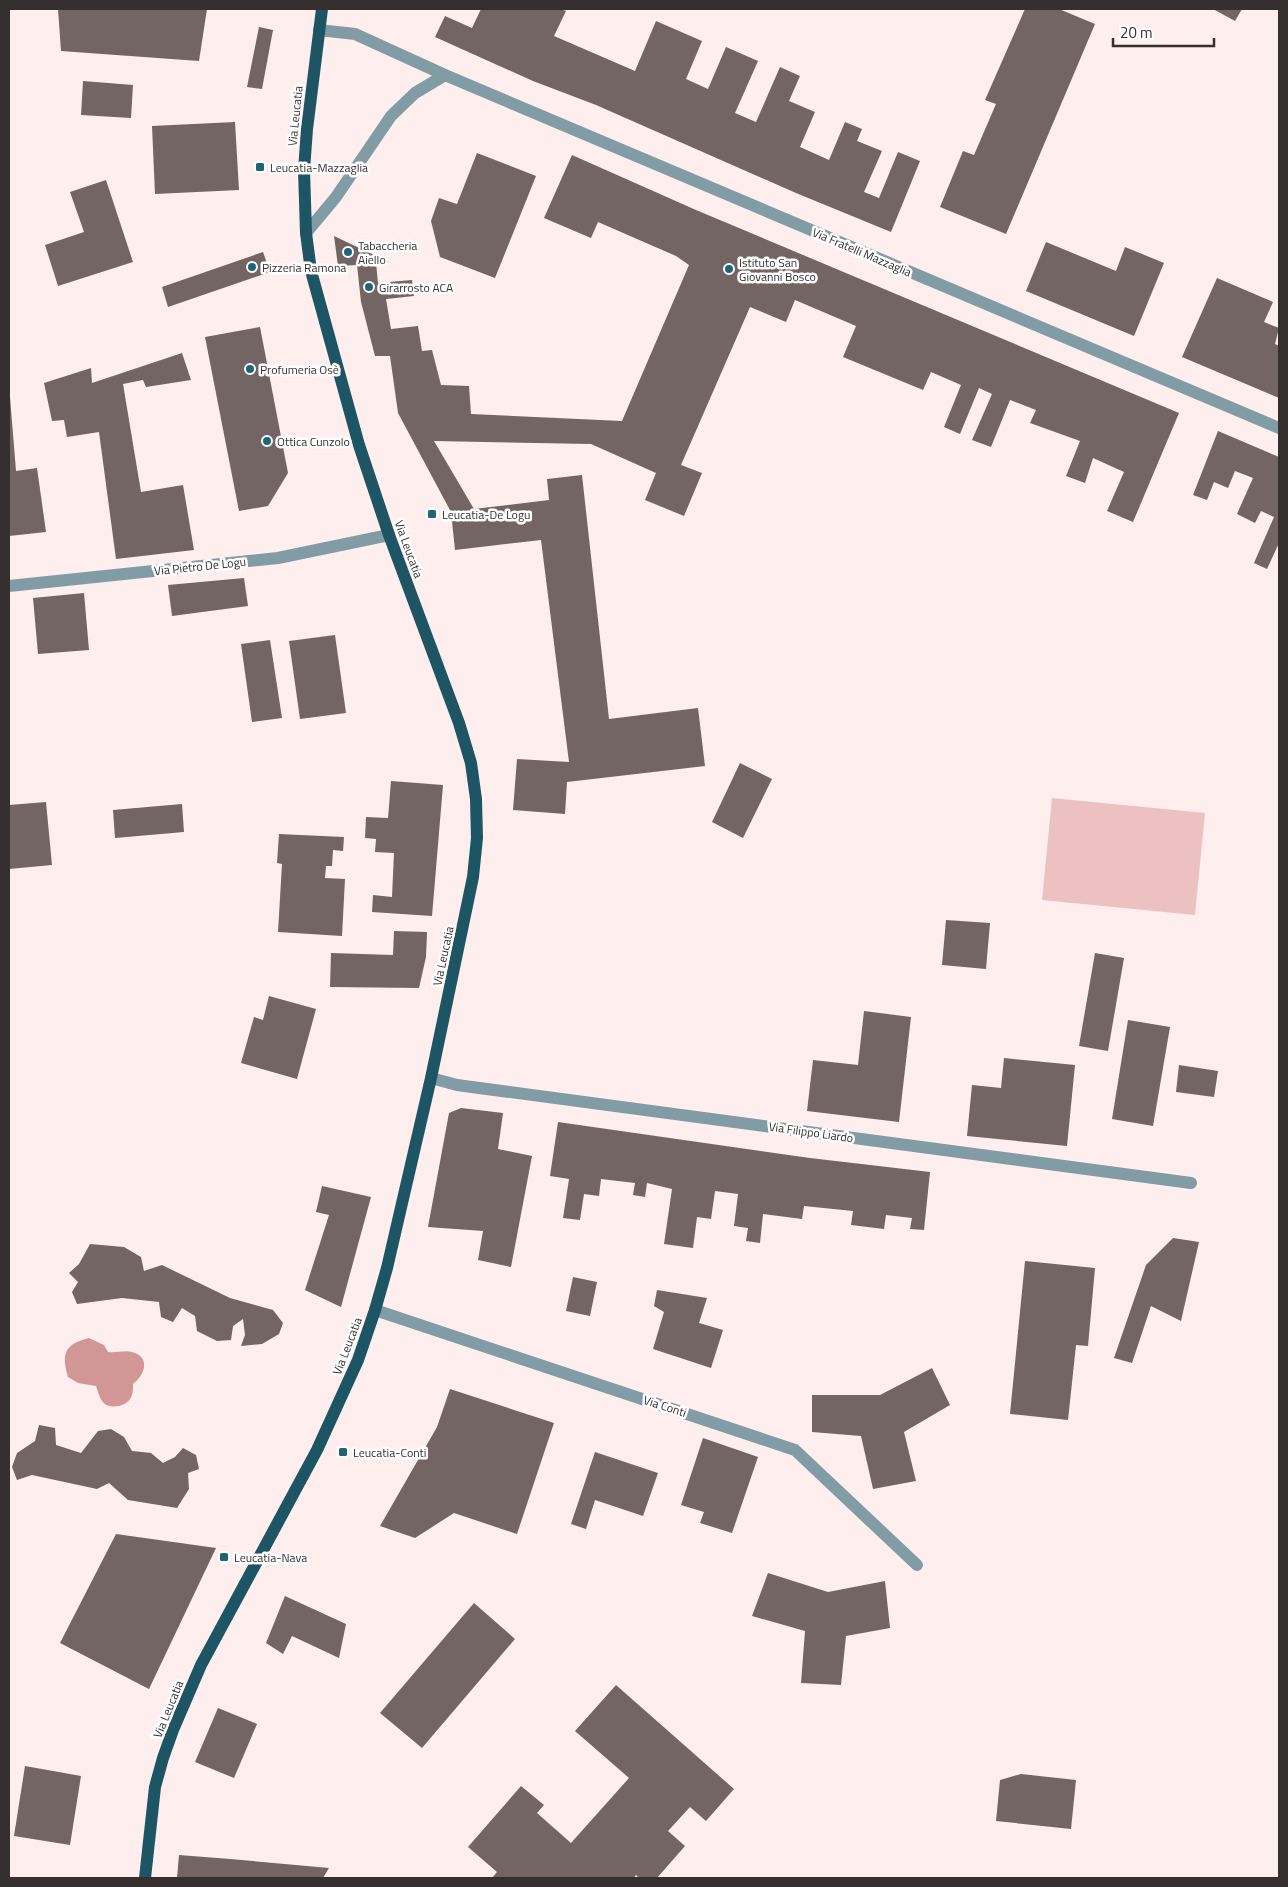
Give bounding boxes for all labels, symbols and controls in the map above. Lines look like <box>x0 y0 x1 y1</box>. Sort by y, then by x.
scale bar <box>1113 15 1214 47</box>
text: 20 m <box>1120 21 1153 44</box>
street label: Via Leucatia <box>282 85 308 147</box>
place label: Leucatia-Mazzaglia <box>270 158 368 177</box>
marker: Leucatia-Mazzaglia <box>254 161 266 173</box>
street label: Via Fratelli Mazzaglia <box>809 223 915 281</box>
place label: Tabaccheria Aiello <box>358 236 417 269</box>
marker: Tabaccheria Aiello <box>342 246 354 258</box>
place label: Istituto San Giovanni Bosco <box>739 253 816 286</box>
place label: Pizzeria Ramona <box>262 258 346 277</box>
marker: Pizzeria Ramona <box>246 261 258 273</box>
marker: Istituto San Giovanni Bosco <box>723 263 735 275</box>
place label: Girarrosto ACA <box>379 278 453 297</box>
marker: Girarrosto ACA <box>363 281 375 293</box>
place label: Profumeria Osè <box>260 360 339 379</box>
marker: Profumeria Osè <box>244 363 256 375</box>
place label: Ottica Cunzolo <box>277 432 350 451</box>
marker: Ottica Cunzolo <box>261 435 273 447</box>
place label: Leucatia-De Logu <box>442 505 530 524</box>
marker: Leucatia-De Logu <box>426 508 438 520</box>
street label: Via Leucatia <box>390 517 428 581</box>
street label: Via Pietro De Logu <box>153 552 247 580</box>
street label: Via Leucatia <box>427 924 459 988</box>
street label: Via Filippo Liardo <box>767 1117 855 1147</box>
street label: Via Leucatia <box>327 1314 367 1378</box>
street label: Via Conti <box>641 1390 689 1422</box>
place label: Leucatia-Conti <box>353 1443 426 1462</box>
marker: Leucatia-Conti <box>337 1446 349 1458</box>
place label: Leucatia-Nava <box>234 1548 307 1567</box>
marker: Leucatia-Nava <box>218 1551 230 1563</box>
street label: Via Leucatia <box>148 1677 188 1741</box>

